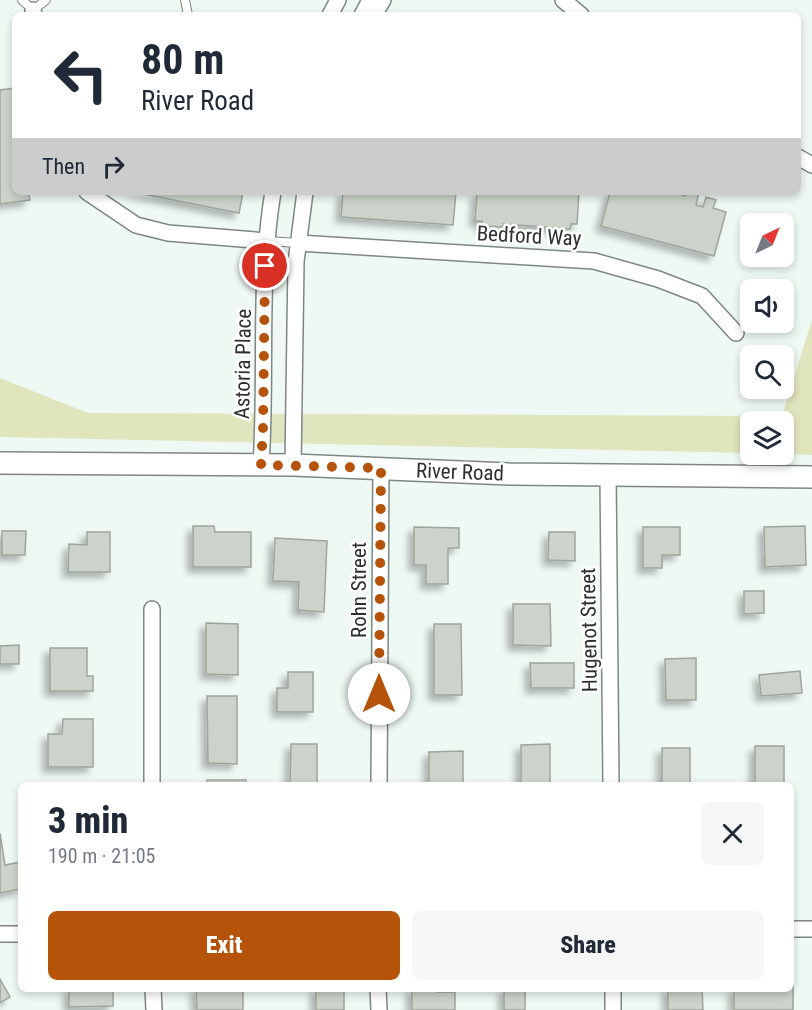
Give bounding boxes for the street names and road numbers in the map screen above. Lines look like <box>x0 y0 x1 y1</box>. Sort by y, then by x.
street label: Bedford Way <box>476 221 582 251</box>
street label: Astoria Place <box>230 308 256 419</box>
street label: River Road <box>416 458 504 486</box>
street label: Rohn Street <box>347 542 371 638</box>
street label: Hugenot Street <box>576 568 602 692</box>

